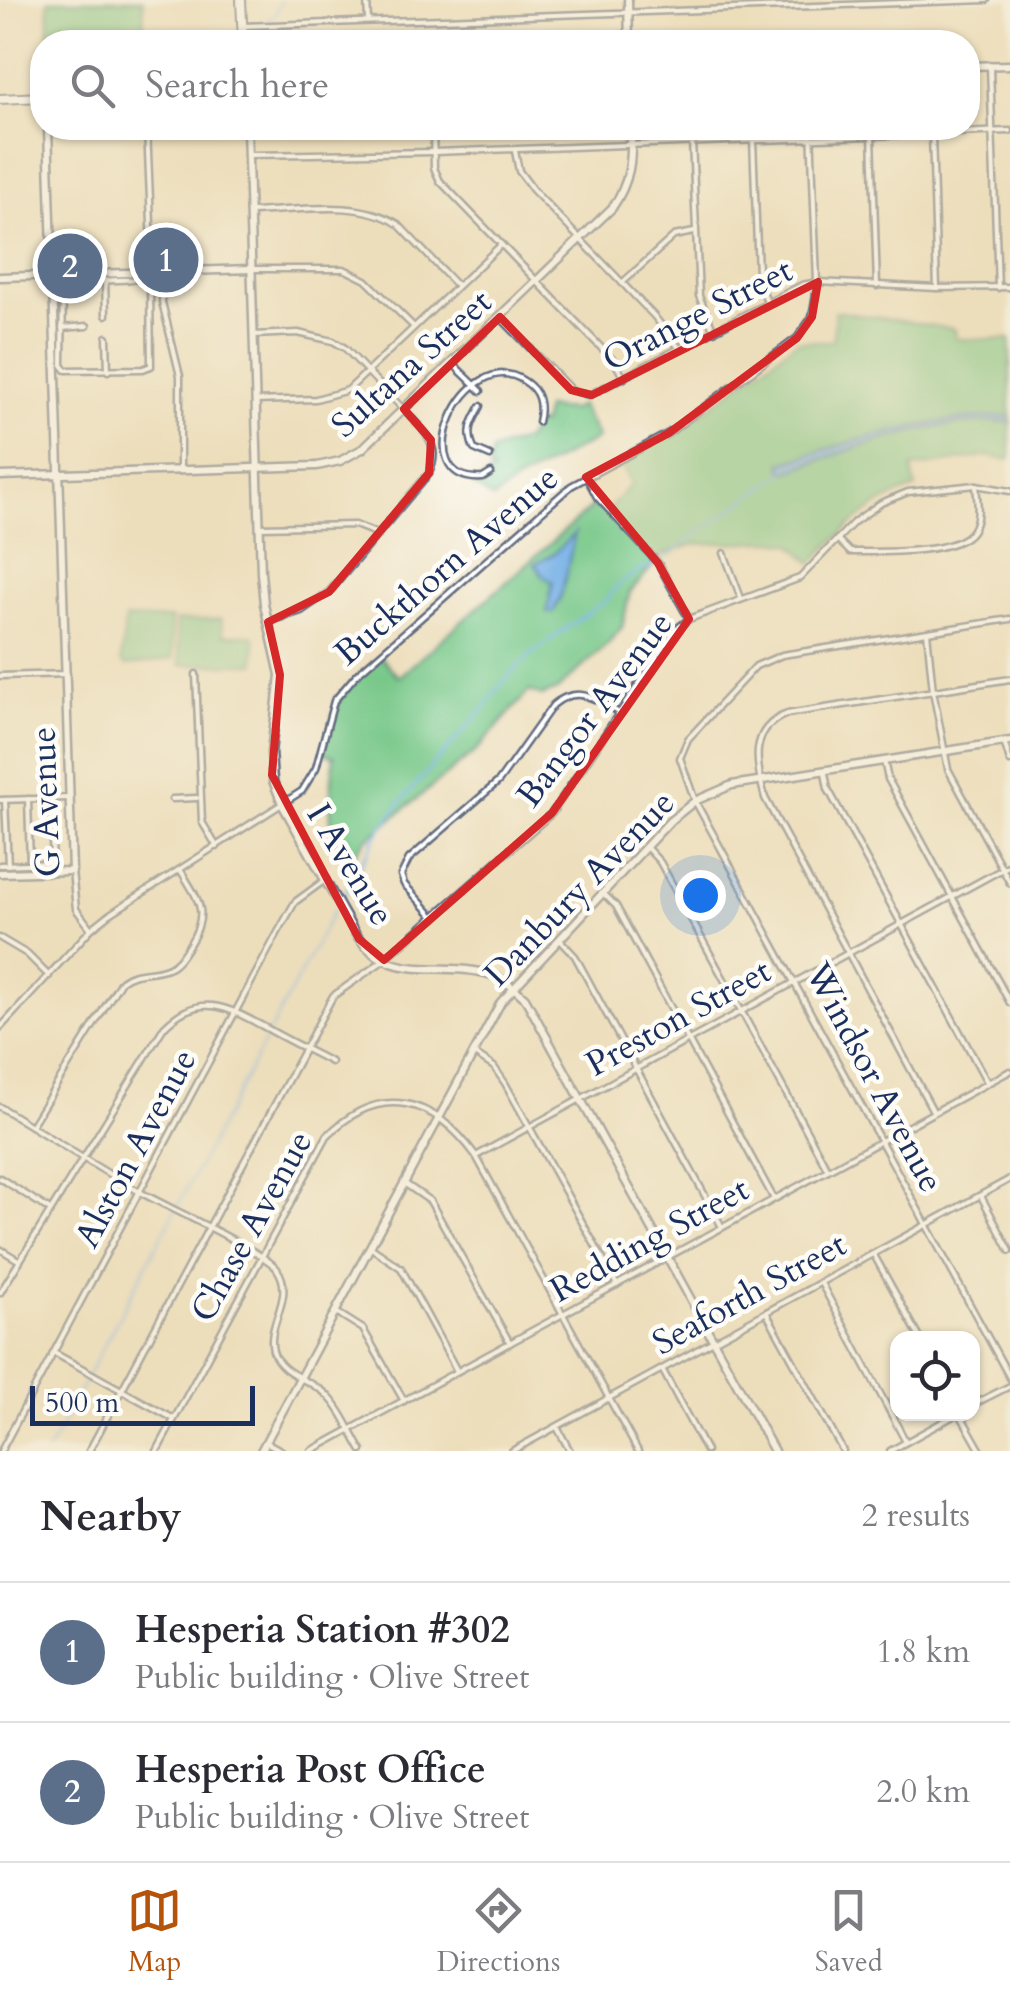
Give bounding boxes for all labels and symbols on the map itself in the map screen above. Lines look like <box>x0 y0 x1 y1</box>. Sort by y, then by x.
pin: 1 <box>134 222 198 298</box>
pin: 2 <box>38 228 102 304</box>
street label: Orange Street <box>594 246 801 383</box>
street label: Sultana Street <box>321 279 502 449</box>
street label: Buckthorn Avenue <box>324 455 569 677</box>
street label: Bangor Avenue <box>506 602 684 817</box>
street label: G Avenue <box>19 726 73 878</box>
street label: Danbury Avenue <box>474 780 686 997</box>
street label: I Avenue <box>295 794 405 935</box>
your location <box>675 870 726 921</box>
street label: Preston Street <box>577 947 780 1088</box>
street label: Windsor Avenue <box>793 953 955 1201</box>
street label: Alston Avenue <box>63 1041 208 1256</box>
street label: Chase Avenue <box>180 1122 324 1331</box>
street label: Redding Street <box>541 1165 757 1314</box>
street label: Seaforth Street <box>644 1221 855 1367</box>
scale bar <box>30 1381 255 1426</box>

